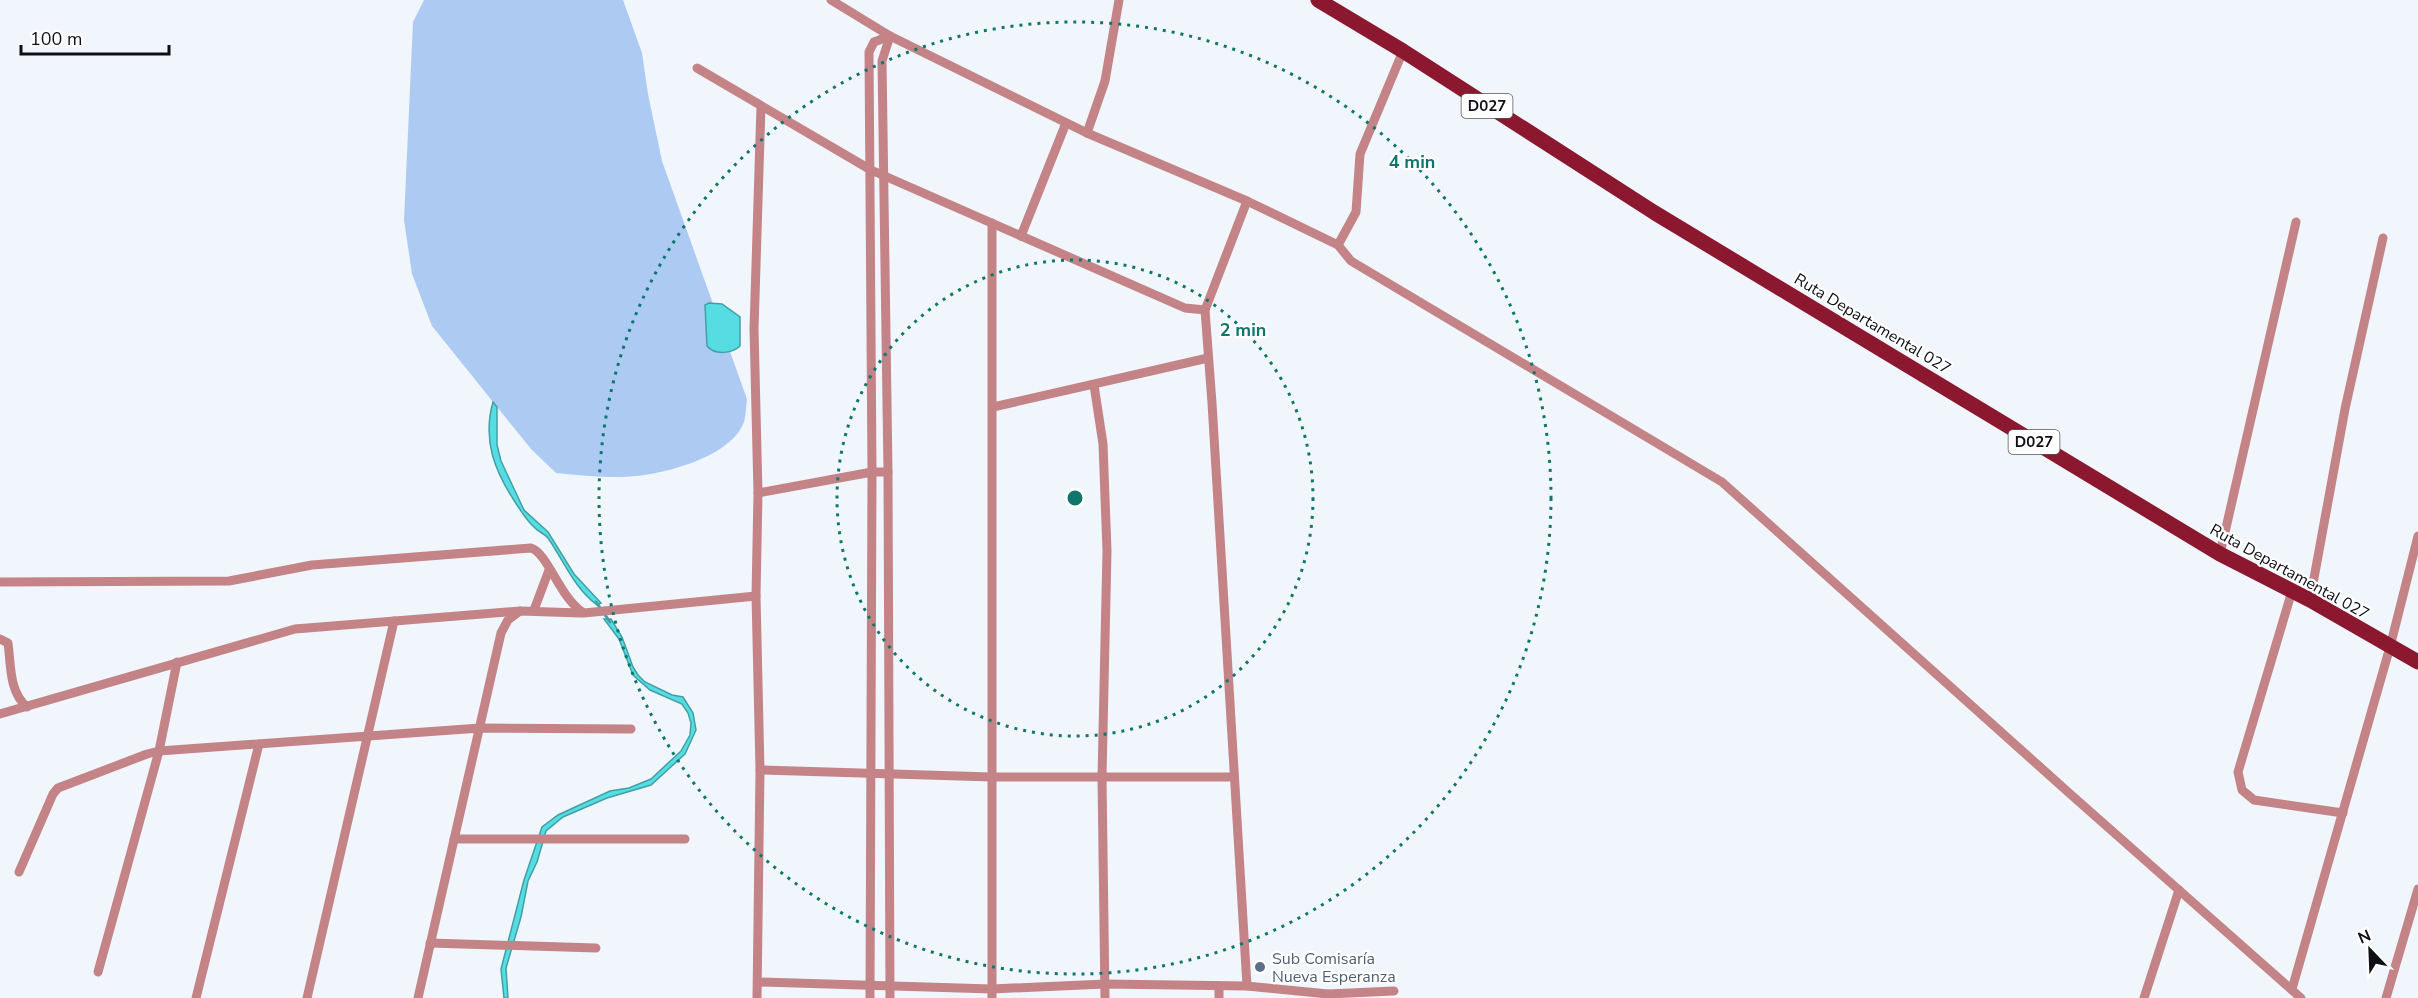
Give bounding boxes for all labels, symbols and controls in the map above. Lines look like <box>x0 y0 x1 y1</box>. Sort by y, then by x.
scale bar <box>21 18 170 56</box>
text: 100 m <box>30 27 82 51</box>
road number: D027 <box>1462 94 1512 118</box>
text: 4 min <box>1389 150 1435 174</box>
street label: Ruta Departamental 027 <box>1790 268 1955 379</box>
text: 2 min <box>1220 318 1266 342</box>
road number: D027 <box>2008 430 2060 454</box>
centre of rings <box>1065 488 1085 508</box>
street label: Ruta Departamental 027 <box>2206 519 2373 625</box>
north arrow <box>2340 920 2400 980</box>
text: N <box>2355 925 2374 950</box>
place label: Sub Comisaría Nueva Esperanza <box>1272 948 1396 988</box>
marker: Sub Comisaría Nueva Esperanza <box>1253 960 1267 974</box>

